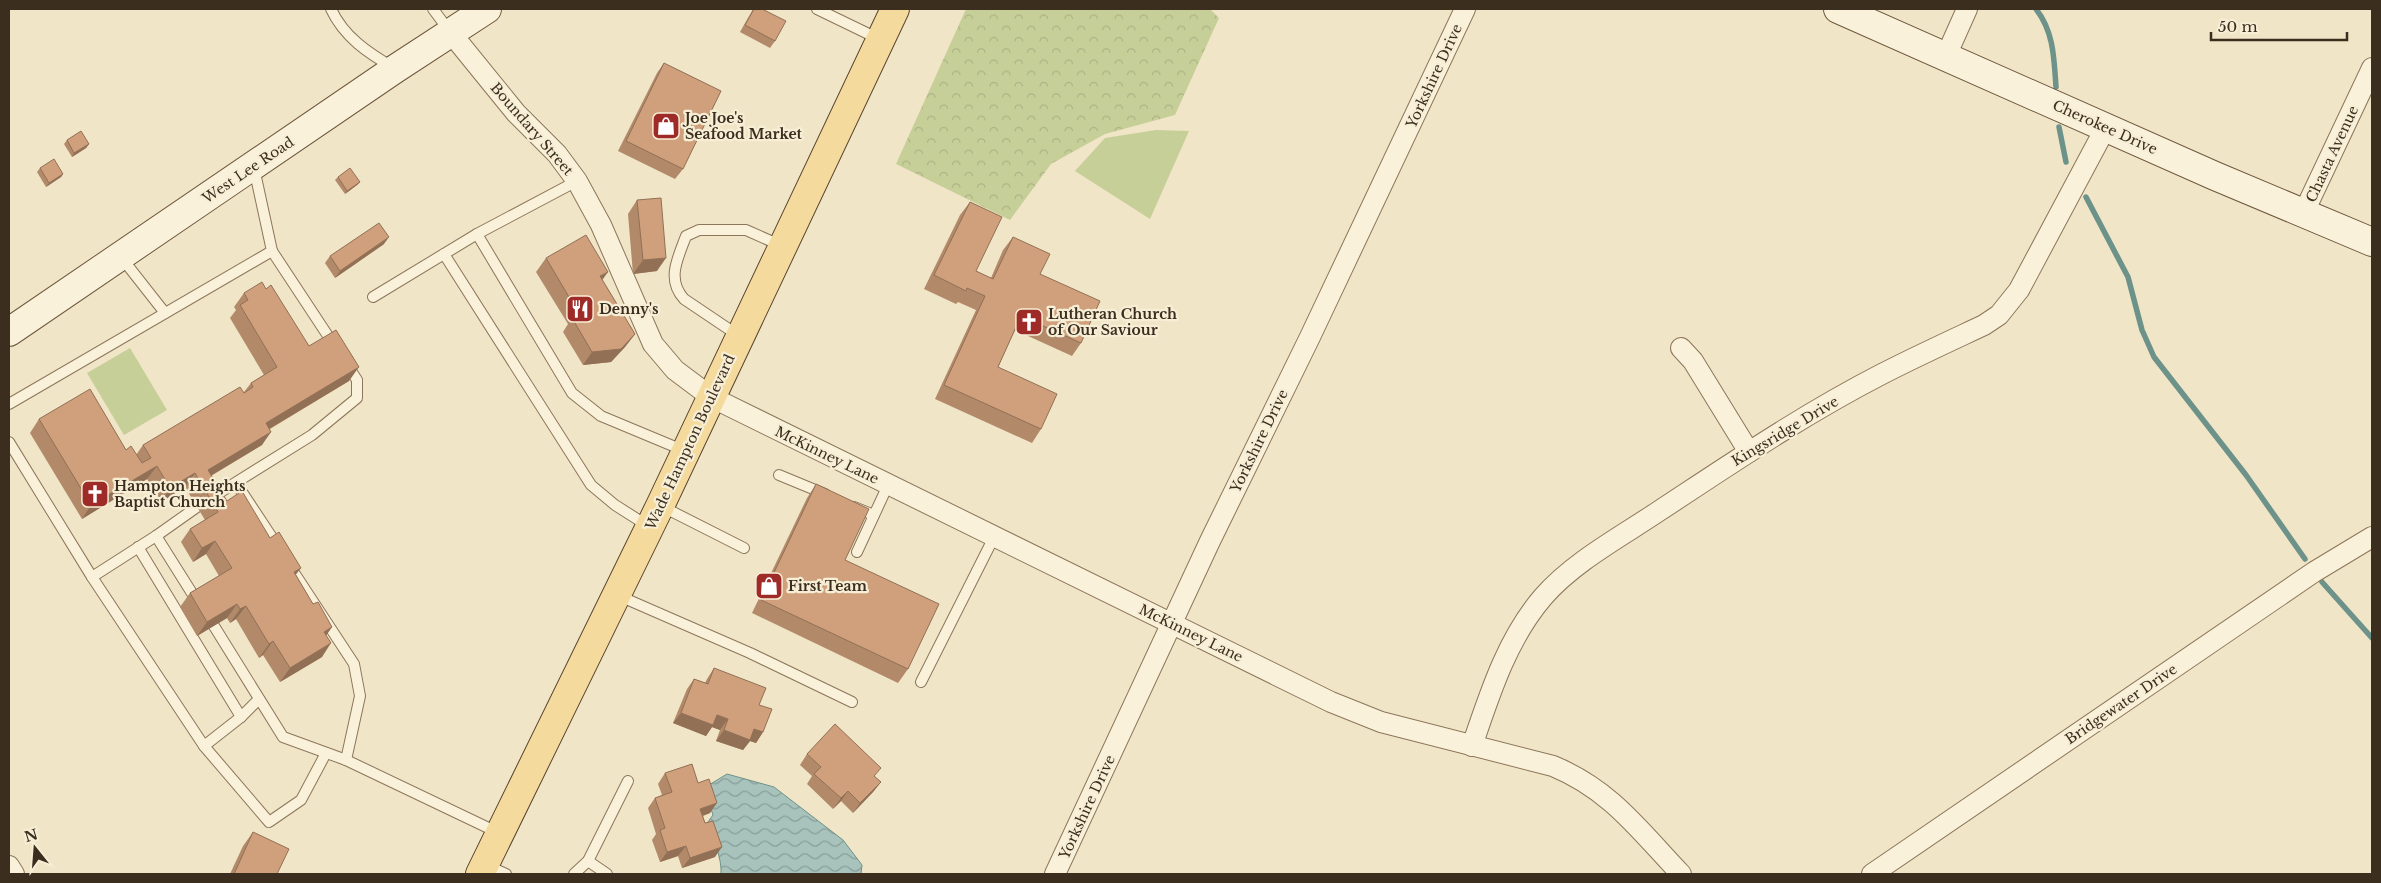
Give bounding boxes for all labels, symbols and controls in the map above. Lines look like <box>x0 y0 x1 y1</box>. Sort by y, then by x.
scale bar <box>2211 10 2347 42</box>
text: 50 m <box>2218 17 2258 36</box>
street label: Yorkshire Drive <box>1402 21 1466 132</box>
street label: Boundary Street <box>487 79 578 180</box>
street label: Cherokee Drive <box>2050 96 2160 158</box>
street label: Chasta Avenue <box>2302 103 2362 205</box>
place label: Joe Joe's Seafood Market <box>682 109 803 143</box>
shop icon: Joe Joe's Seafood Market <box>651 111 681 141</box>
street label: West Lee Road <box>198 132 298 208</box>
restaurant icon: Denny's <box>565 294 595 324</box>
place label: Denny's <box>599 300 659 318</box>
place label: Lutheran Church of Our Saviour <box>1048 305 1177 339</box>
church icon: Lutheran Church of Our Saviour <box>1014 307 1044 337</box>
street label: Wade Hampton Boulevard <box>641 351 739 534</box>
street label: Yorkshire Drive <box>1226 386 1292 496</box>
street label: Kingsridge Drive <box>1728 392 1842 470</box>
street label: McKinney Lane <box>772 422 882 488</box>
place label: Hampton Heights Baptist Church <box>114 477 246 511</box>
church icon: Hampton Heights Baptist Church <box>80 479 110 509</box>
shop icon: First Team <box>754 571 784 601</box>
place label: First Team <box>788 577 868 595</box>
street label: McKinney Lane <box>1136 600 1246 666</box>
street label: Bridgewater Drive <box>2062 660 2180 748</box>
street label: Yorkshire Drive <box>1055 752 1119 863</box>
north arrow <box>10 823 60 873</box>
text: N <box>22 825 40 846</box>

